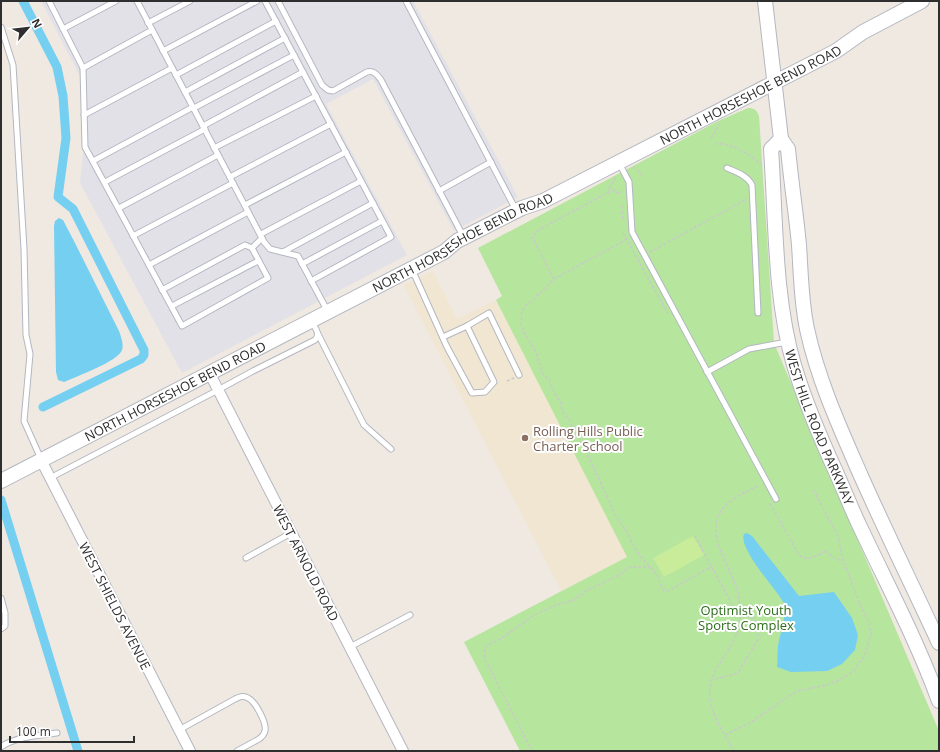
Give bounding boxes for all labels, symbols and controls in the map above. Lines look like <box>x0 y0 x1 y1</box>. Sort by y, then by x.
north arrow <box>8 8 48 48</box>
text: N <box>29 16 46 31</box>
street label: NORTH HORSESHOE BEND ROAD <box>657 41 845 149</box>
street label: NORTH HORSESHOE BEND ROAD <box>369 188 556 297</box>
street label: NORTH HORSESHOE BEND ROAD <box>81 337 269 445</box>
street label: WEST HILL ROAD PARKWAY <box>781 347 858 508</box>
place label: Rolling Hills Public Charter School <box>533 422 643 455</box>
marker: Rolling Hills Public Charter School <box>520 433 530 443</box>
street label: WEST ARNOLD ROAD <box>269 502 343 624</box>
street label: WEST SHIELDS AVENUE <box>75 539 155 673</box>
park label: Optimist Youth Sports Complex <box>698 601 794 634</box>
scale bar <box>10 718 134 744</box>
text: 100 m <box>16 723 51 740</box>

